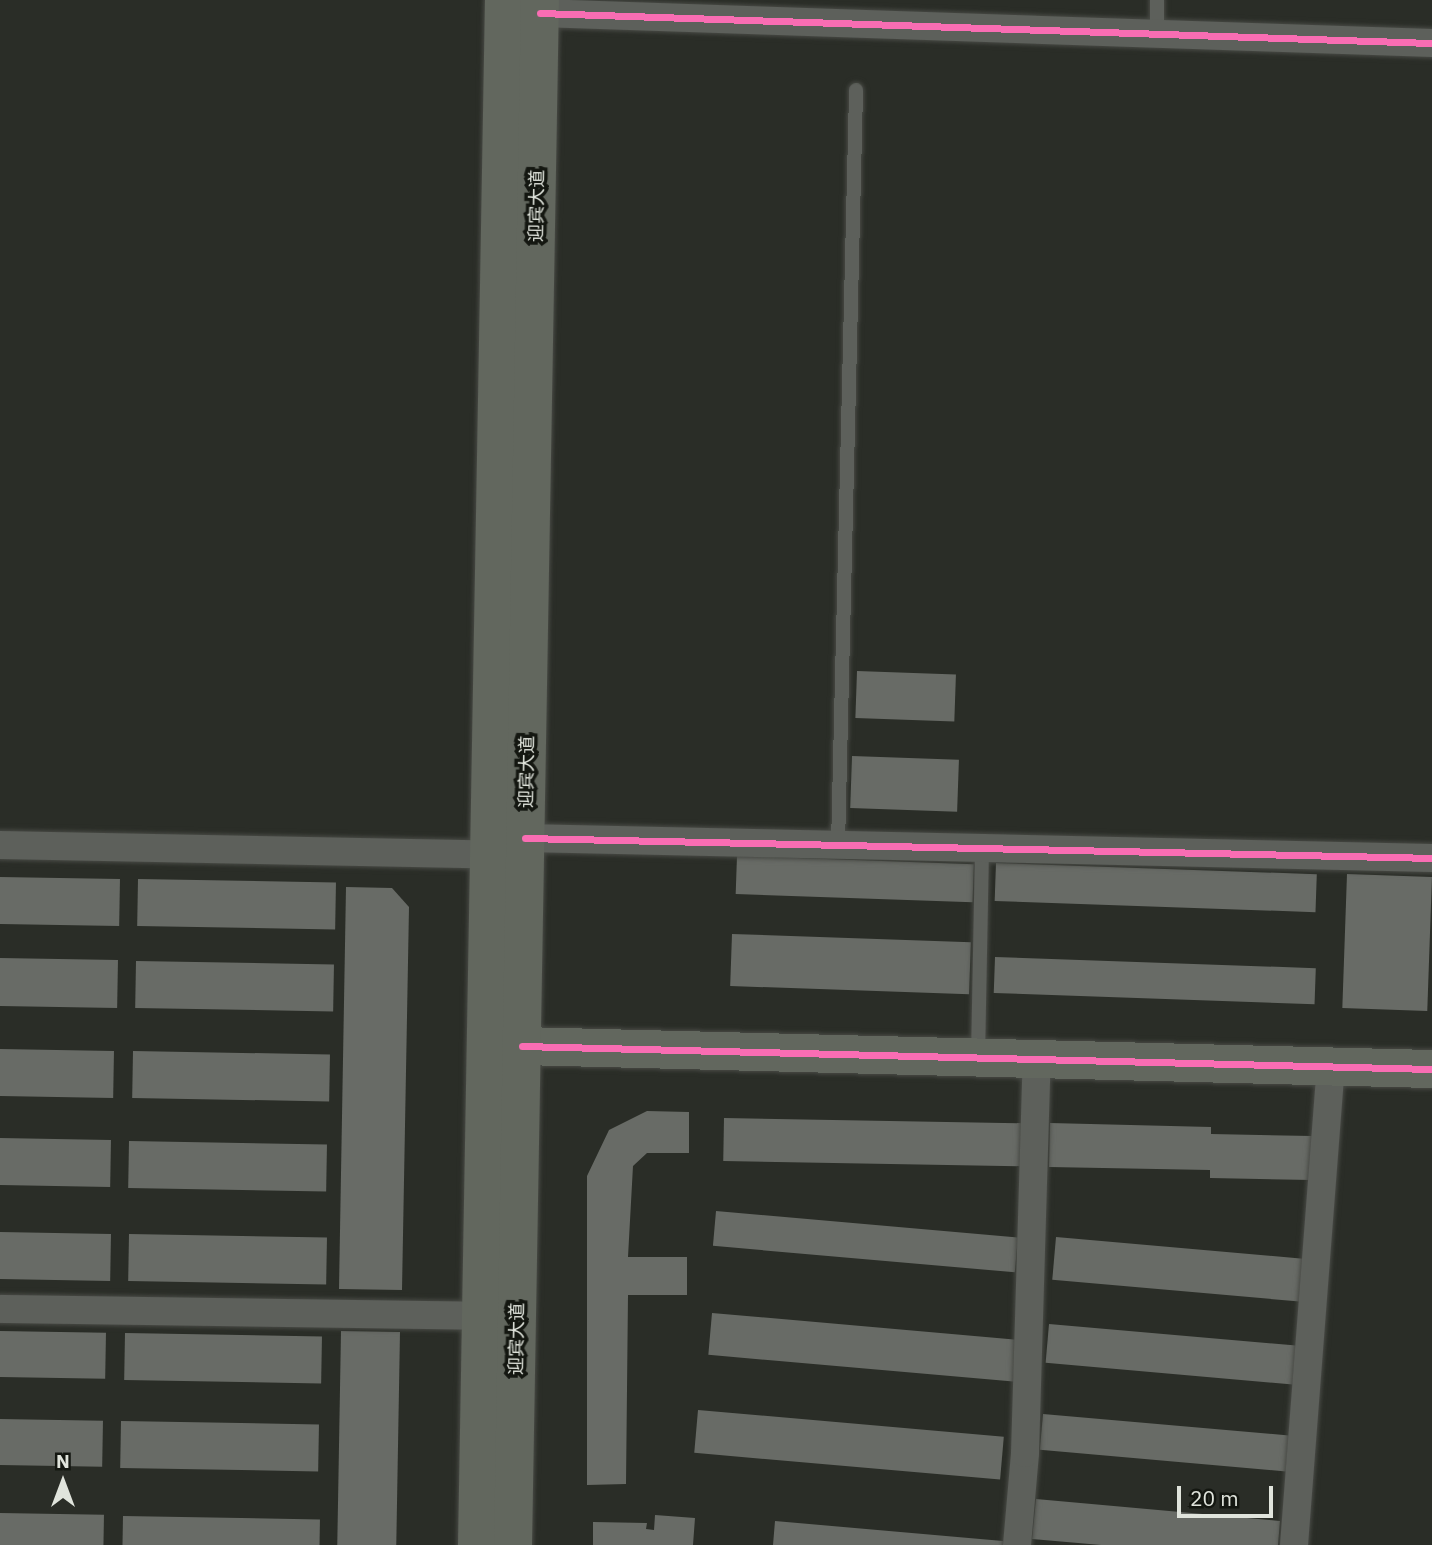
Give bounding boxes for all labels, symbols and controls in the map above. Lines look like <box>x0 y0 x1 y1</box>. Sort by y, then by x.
street label: 迎宾大道 <box>526 170 548 242</box>
street label: 迎宾大道 <box>516 736 538 808</box>
street label: 迎宾大道 <box>506 1303 528 1375</box>
north arrow <box>28 1447 98 1517</box>
text: N <box>56 1449 70 1473</box>
scale bar <box>1180 1472 1276 1516</box>
text: 20 m <box>1190 1484 1239 1512</box>

